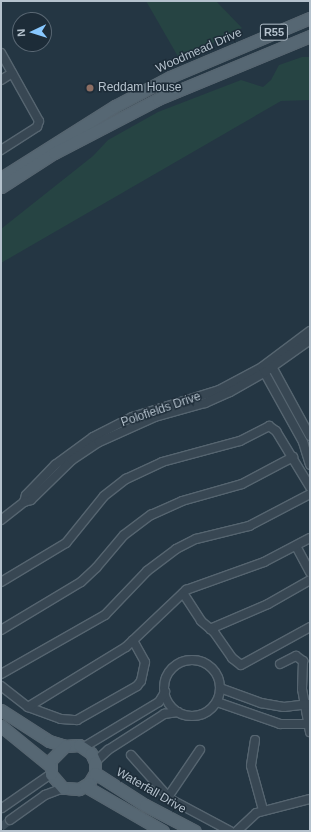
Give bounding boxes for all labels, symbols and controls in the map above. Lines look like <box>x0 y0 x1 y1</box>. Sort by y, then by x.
north arrow <box>12 12 52 52</box>
road number: R55 <box>259 23 289 41</box>
street label: Woodmead Drive <box>154 26 244 76</box>
text: N <box>15 28 27 37</box>
place label: Reddam House <box>98 81 181 95</box>
marker: Reddam House <box>85 83 95 93</box>
street label: Polofields Drive <box>119 390 203 430</box>
street label: Waterfall Drive <box>114 765 188 817</box>

